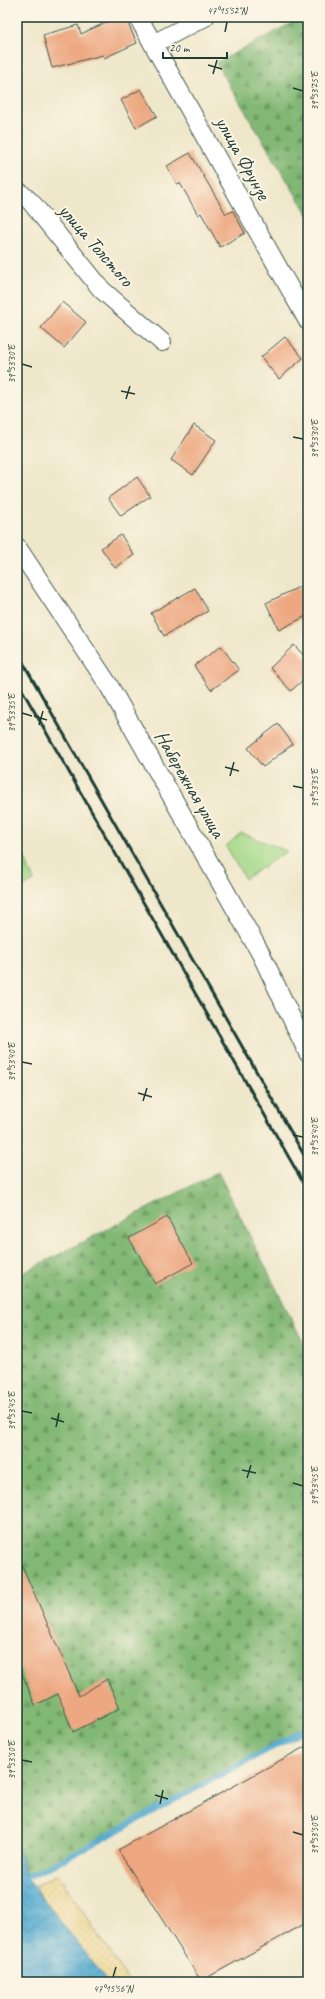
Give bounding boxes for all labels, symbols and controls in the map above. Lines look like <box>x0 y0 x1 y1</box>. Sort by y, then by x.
text: 47°15'52"N <box>207 4 249 17</box>
scale bar <box>163 34 227 60</box>
text: 20 m <box>169 40 191 56</box>
text: 39°53'25"E <box>308 70 321 110</box>
street label: улица Фрунзе <box>209 111 277 205</box>
street label: улица Толстого <box>52 198 140 292</box>
text: 39°53'30"E <box>5 343 18 383</box>
text: 39°53'30"E <box>308 418 321 458</box>
text: 39°53'35"E <box>5 692 18 732</box>
street label: Набережная улица <box>149 726 232 844</box>
text: 39°53'35"E <box>308 767 321 807</box>
text: 39°53'40"E <box>5 1041 18 1081</box>
text: 39°53'40"E <box>308 1116 321 1156</box>
text: 39°53'45"E <box>5 1390 18 1430</box>
text: 39°53'45"E <box>308 1465 321 1505</box>
text: 39°53'50"E <box>5 1739 18 1779</box>
text: 39°53'50"E <box>308 1814 321 1854</box>
text: 47°15'56"N <box>93 1982 135 1995</box>

